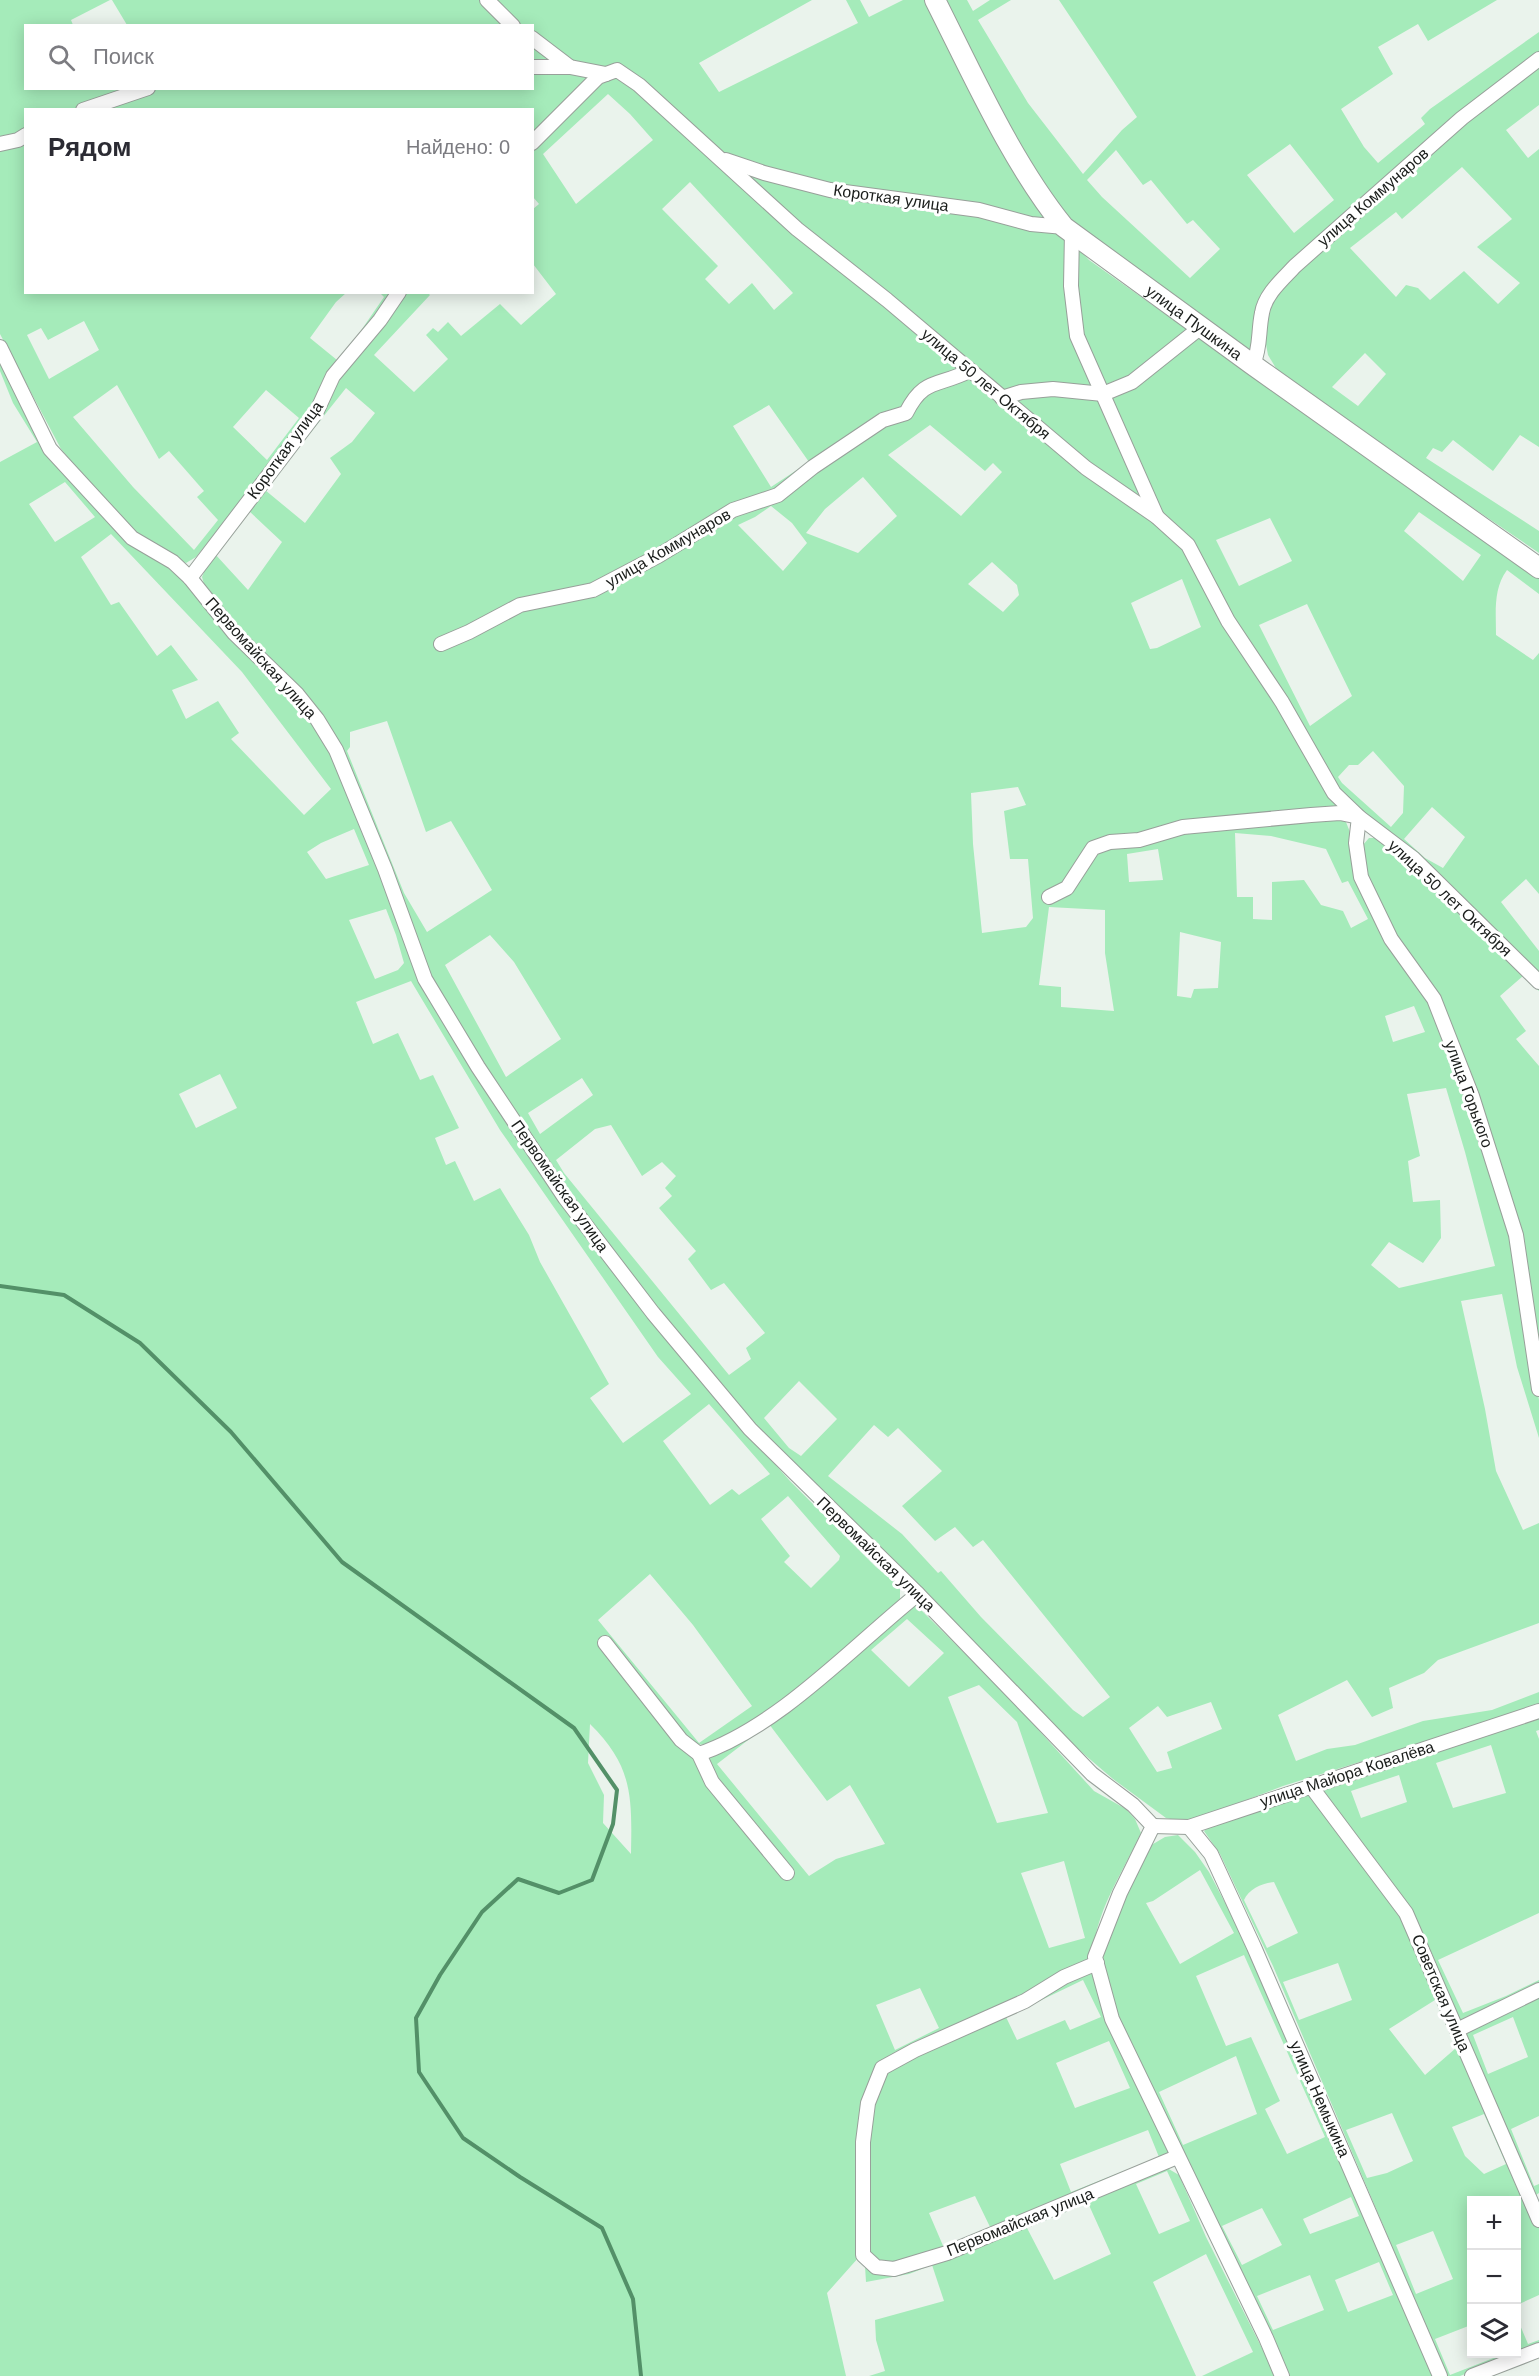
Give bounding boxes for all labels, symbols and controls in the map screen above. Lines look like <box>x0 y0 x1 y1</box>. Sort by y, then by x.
search box <box>24 24 534 90</box>
icon: search <box>45 41 78 74</box>
text: Поиск <box>93 44 154 69</box>
text: Рядом <box>48 132 131 162</box>
text: Найдено: 0 <box>406 136 510 158</box>
street label: улица Коммунаров <box>1314 144 1432 250</box>
street label: Короткая улица <box>832 181 950 215</box>
street label: улица Пушкина <box>1143 282 1246 363</box>
street label: улица 50 лет Октября <box>918 325 1054 443</box>
street label: Короткая улица <box>244 398 326 502</box>
street label: улица Коммунаров <box>603 505 733 591</box>
street label: Первомайская улица <box>202 594 320 722</box>
street label: улица 50 лет Октября <box>1385 836 1515 960</box>
street label: улица Горького <box>1442 1038 1496 1150</box>
street label: Первомайская улица <box>508 1117 612 1255</box>
street label: Первомайская улица <box>814 1493 938 1615</box>
street label: улица Майора Ковалёва <box>1258 1738 1436 1810</box>
street label: Советская улица <box>1409 1932 1473 2054</box>
street label: улица Немыкина <box>1287 2038 1353 2160</box>
street label: Первомайская улица <box>944 2185 1096 2259</box>
map controls <box>1467 2196 1521 2358</box>
button: + <box>1467 2196 1521 2250</box>
button: − <box>1467 2250 1521 2304</box>
button: layers <box>1467 2304 1521 2358</box>

